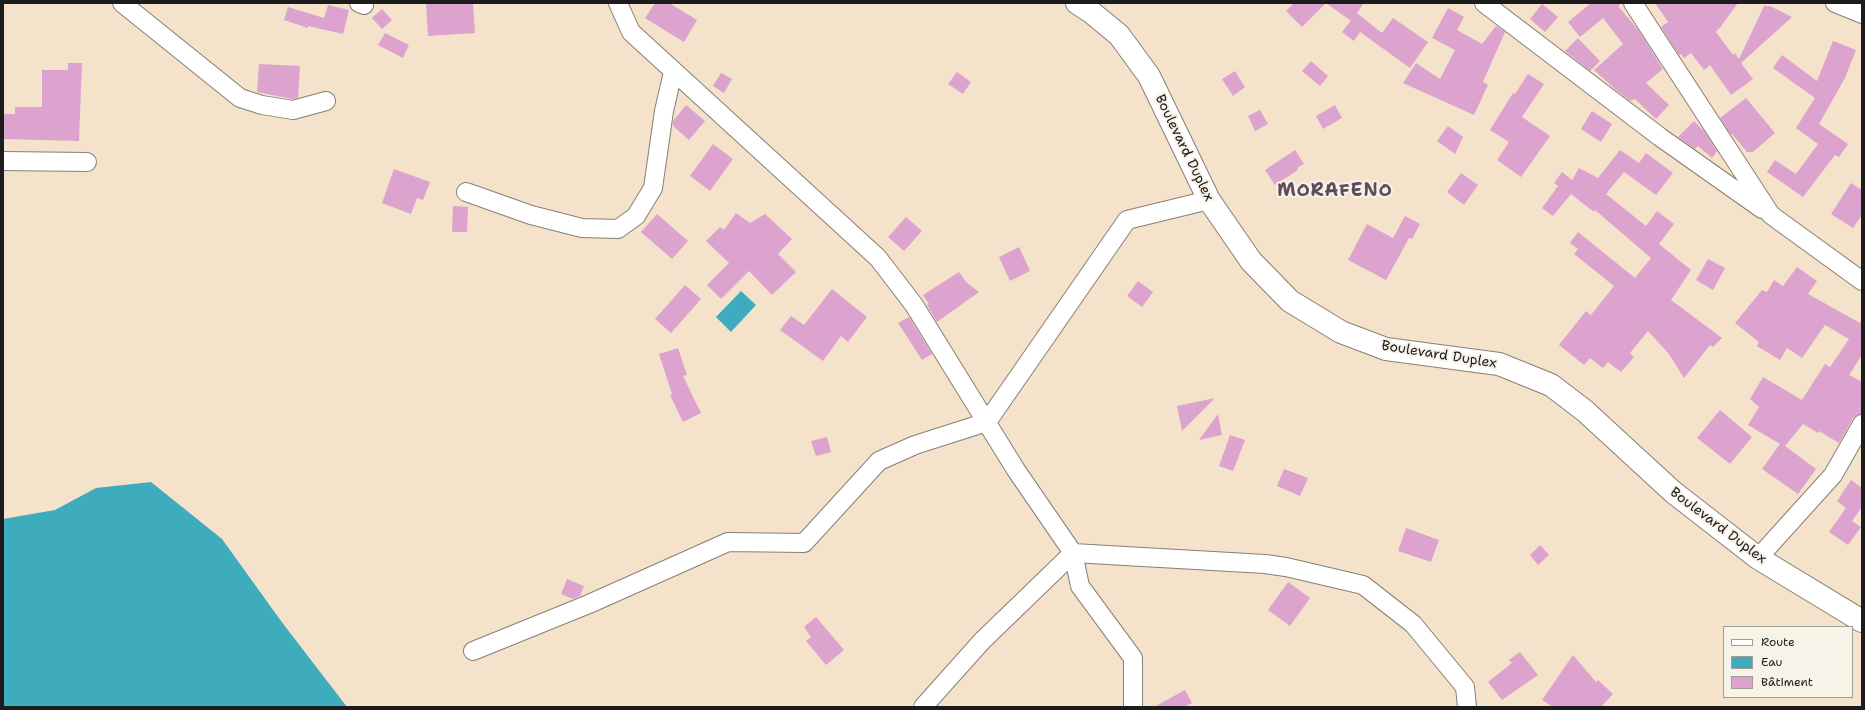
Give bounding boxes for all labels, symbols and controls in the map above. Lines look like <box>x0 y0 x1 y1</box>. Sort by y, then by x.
street label: Boulevard Duplex <box>1151 92 1217 204</box>
district label: MORAFENO <box>1277 180 1393 202</box>
street label: Boulevard Duplex <box>1380 338 1498 372</box>
street label: Boulevard Duplex <box>1666 484 1770 568</box>
legend <box>1723 626 1853 698</box>
text: Route <box>1761 634 1795 650</box>
text: Eau <box>1761 654 1782 670</box>
text: Bâtiment <box>1761 674 1813 690</box>

